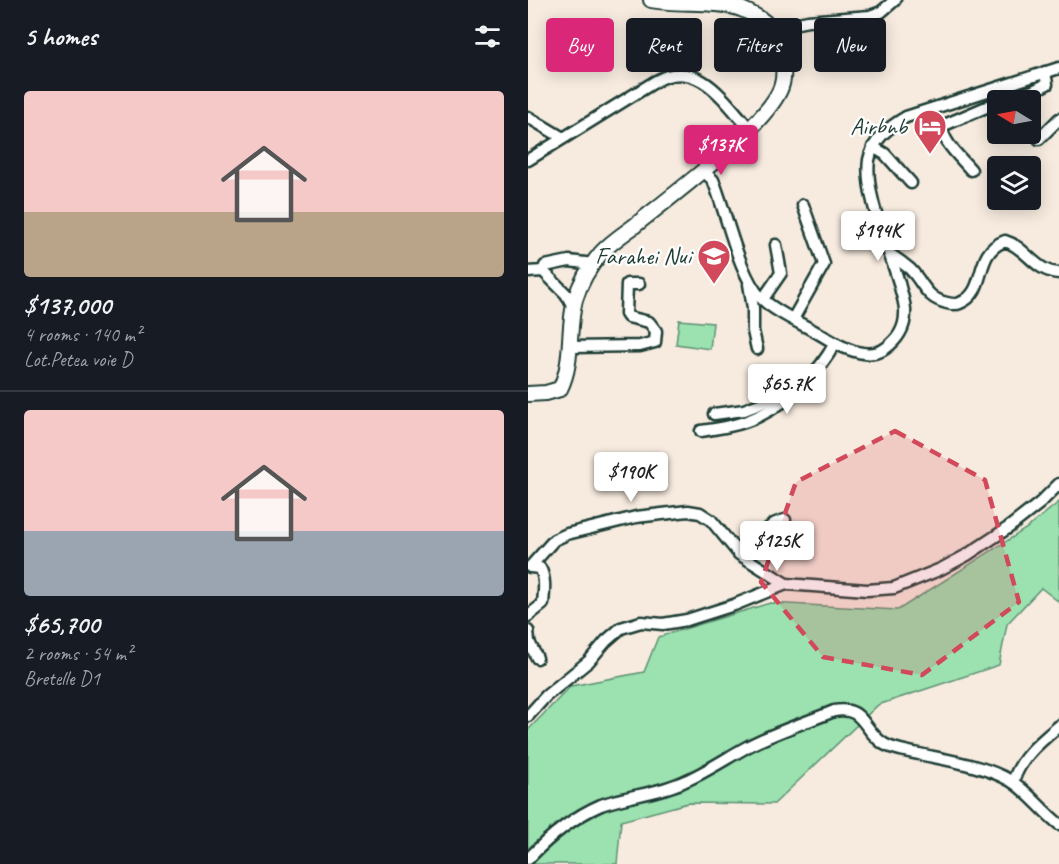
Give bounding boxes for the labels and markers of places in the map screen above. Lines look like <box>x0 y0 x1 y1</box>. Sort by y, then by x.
hotel icon: Airbnb <box>912 108 948 155</box>
place label: Airbnb <box>850 111 909 141</box>
pin: $137K <box>679 125 763 176</box>
pin: $194K <box>836 211 920 262</box>
school or university icon: Farahei Nui <box>696 238 732 285</box>
place label: Farahei Nui <box>595 241 695 271</box>
pin: $65.7K <box>738 364 836 415</box>
pin: $190K <box>589 452 673 503</box>
pin: $125K <box>735 521 819 572</box>

